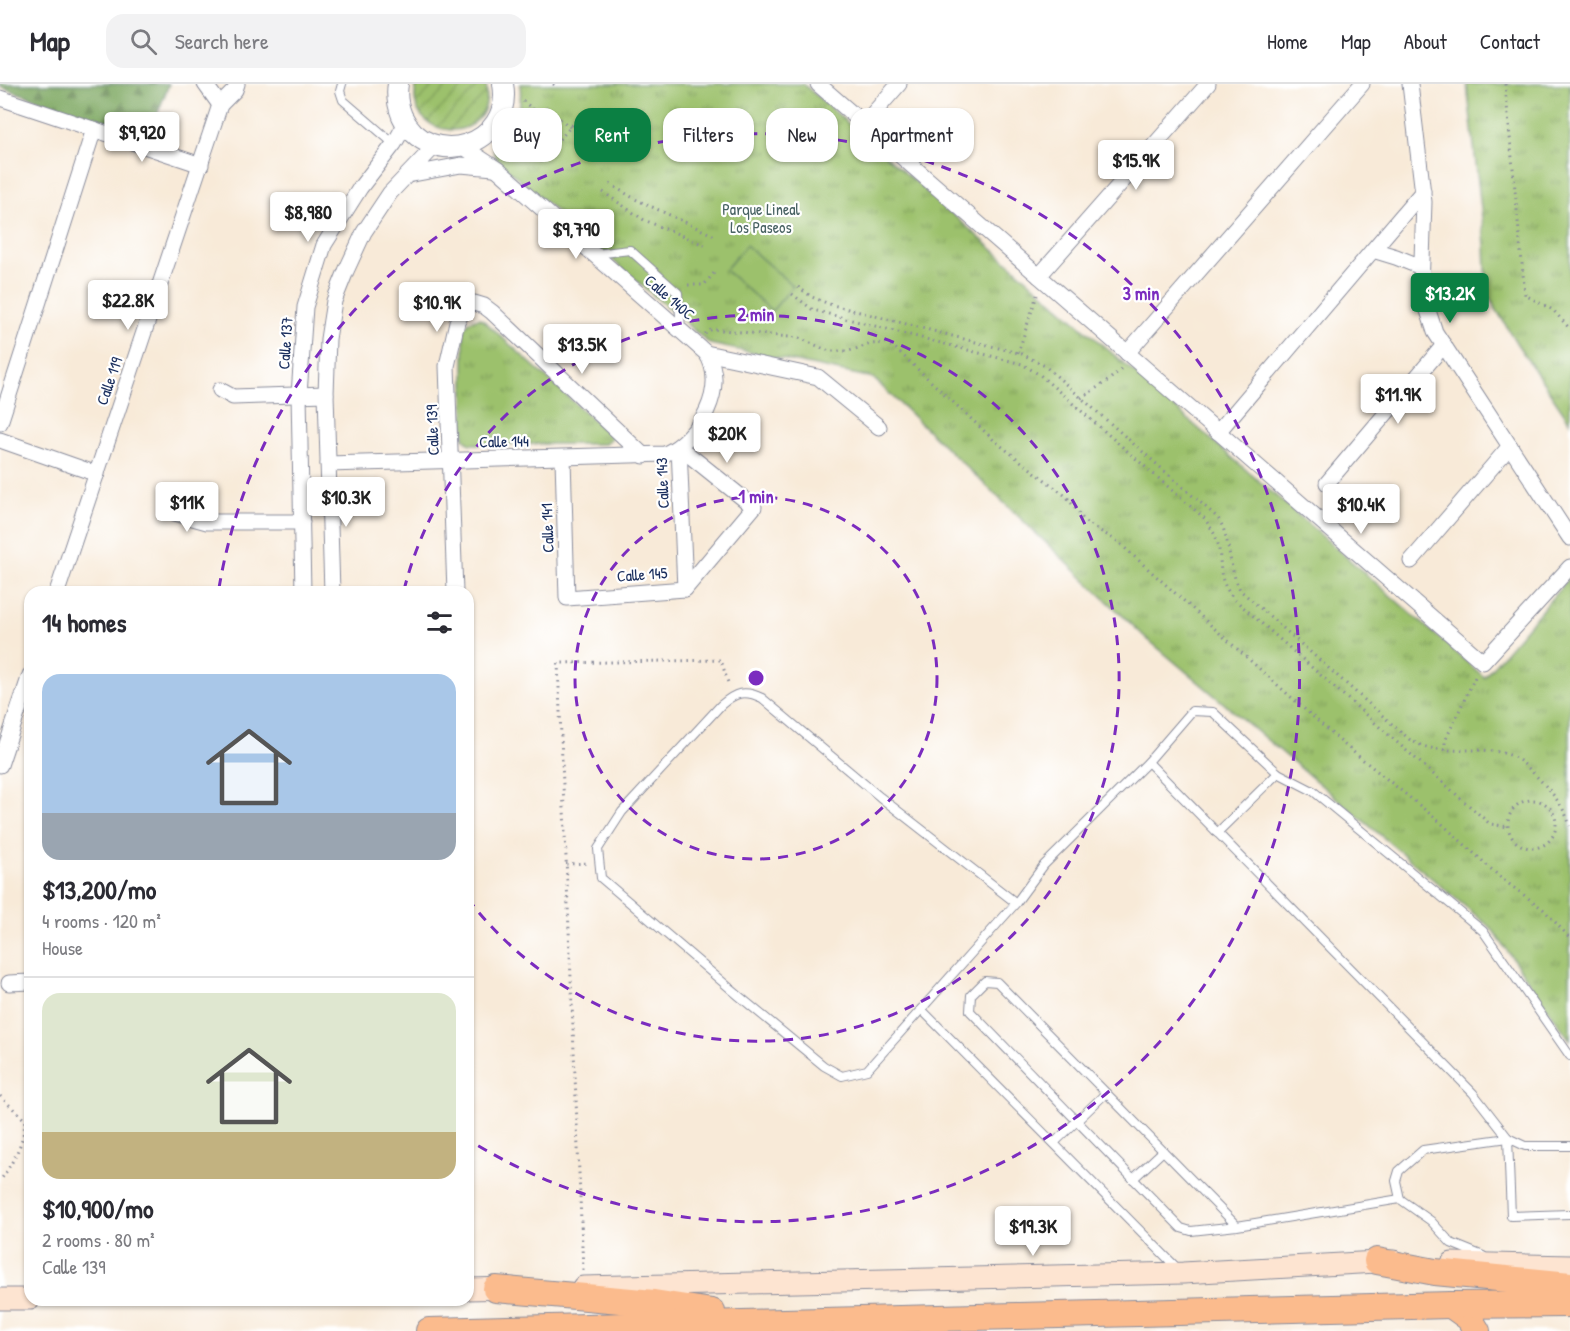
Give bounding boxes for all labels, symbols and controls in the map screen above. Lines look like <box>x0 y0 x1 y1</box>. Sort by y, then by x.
search box <box>106 14 526 68</box>
text: Map <box>30 22 70 60</box>
icon: search <box>127 25 160 58</box>
text: Search here <box>175 26 269 56</box>
text: Home <box>1267 27 1308 56</box>
text: Map <box>1341 27 1371 56</box>
text: About <box>1404 27 1447 56</box>
text: Contact <box>1480 27 1540 56</box>
chip: Buy <box>492 108 562 162</box>
chip: Rent <box>574 108 651 162</box>
chip: Filters <box>663 108 754 162</box>
chip: New <box>766 108 838 162</box>
chip: Apartment <box>850 108 974 162</box>
pin: $9,920 <box>93 112 191 163</box>
text: $9,920 <box>118 118 166 145</box>
pin: $15.9K <box>1087 140 1185 191</box>
text: $15.9K <box>1112 146 1160 173</box>
pin: $8,980 <box>259 192 357 243</box>
text: $8,980 <box>284 198 332 225</box>
park label: Parque Lineal Los Paseos <box>722 198 801 238</box>
pin: $9,790 <box>527 209 625 260</box>
text: $9,790 <box>552 215 600 242</box>
street label: Calle 140C <box>640 269 700 325</box>
pin: $13.2K <box>1401 273 1499 324</box>
text: $13.2K <box>1425 279 1475 306</box>
pin: $22.8K <box>79 280 177 331</box>
text: 3 min <box>1123 281 1159 306</box>
pin: $10.9K <box>388 282 486 333</box>
text: $22.8K <box>102 286 154 313</box>
text: $10.9K <box>413 288 461 315</box>
text: 2 min <box>738 302 774 327</box>
street label: Calle 137 <box>272 316 298 370</box>
pin: $13.5K <box>533 324 631 375</box>
text: $13.5K <box>557 330 607 357</box>
street label: Calle 119 <box>91 354 127 408</box>
pin: $11.9K <box>1349 374 1447 425</box>
text: $11.9K <box>1375 380 1421 407</box>
street label: Calle 139 <box>420 404 444 456</box>
pin: $20K <box>691 413 763 464</box>
text: $20K <box>708 419 746 446</box>
street label: Calle 144 <box>479 430 529 452</box>
street label: Calle 143 <box>650 457 674 509</box>
pin: $10.3K <box>297 477 395 528</box>
pin: $11K <box>151 482 223 533</box>
text: $10.3K <box>321 483 371 510</box>
text: 1 min <box>738 484 774 509</box>
pin: $10.4K <box>1312 484 1410 535</box>
text: $11K <box>169 488 205 515</box>
text: $10.4K <box>1337 490 1385 517</box>
street label: Calle 141 <box>535 503 559 553</box>
street label: Calle 145 <box>616 561 668 587</box>
text: 14 homes <box>42 605 127 640</box>
icon: filters <box>423 606 456 639</box>
centre of rings <box>746 668 766 688</box>
icon: home <box>195 713 303 821</box>
text: $13,200/mo <box>42 872 156 907</box>
text: 4 rooms · 120 m² <box>42 907 161 934</box>
text: House <box>42 934 83 961</box>
icon: home <box>195 1032 303 1140</box>
text: $10,900/mo <box>42 1191 154 1226</box>
pin: $19.3K <box>984 1206 1082 1257</box>
text: $19.3K <box>1009 1212 1057 1239</box>
text: 2 rooms · 80 m² <box>42 1226 155 1253</box>
text: Calle 139 <box>42 1253 106 1280</box>

